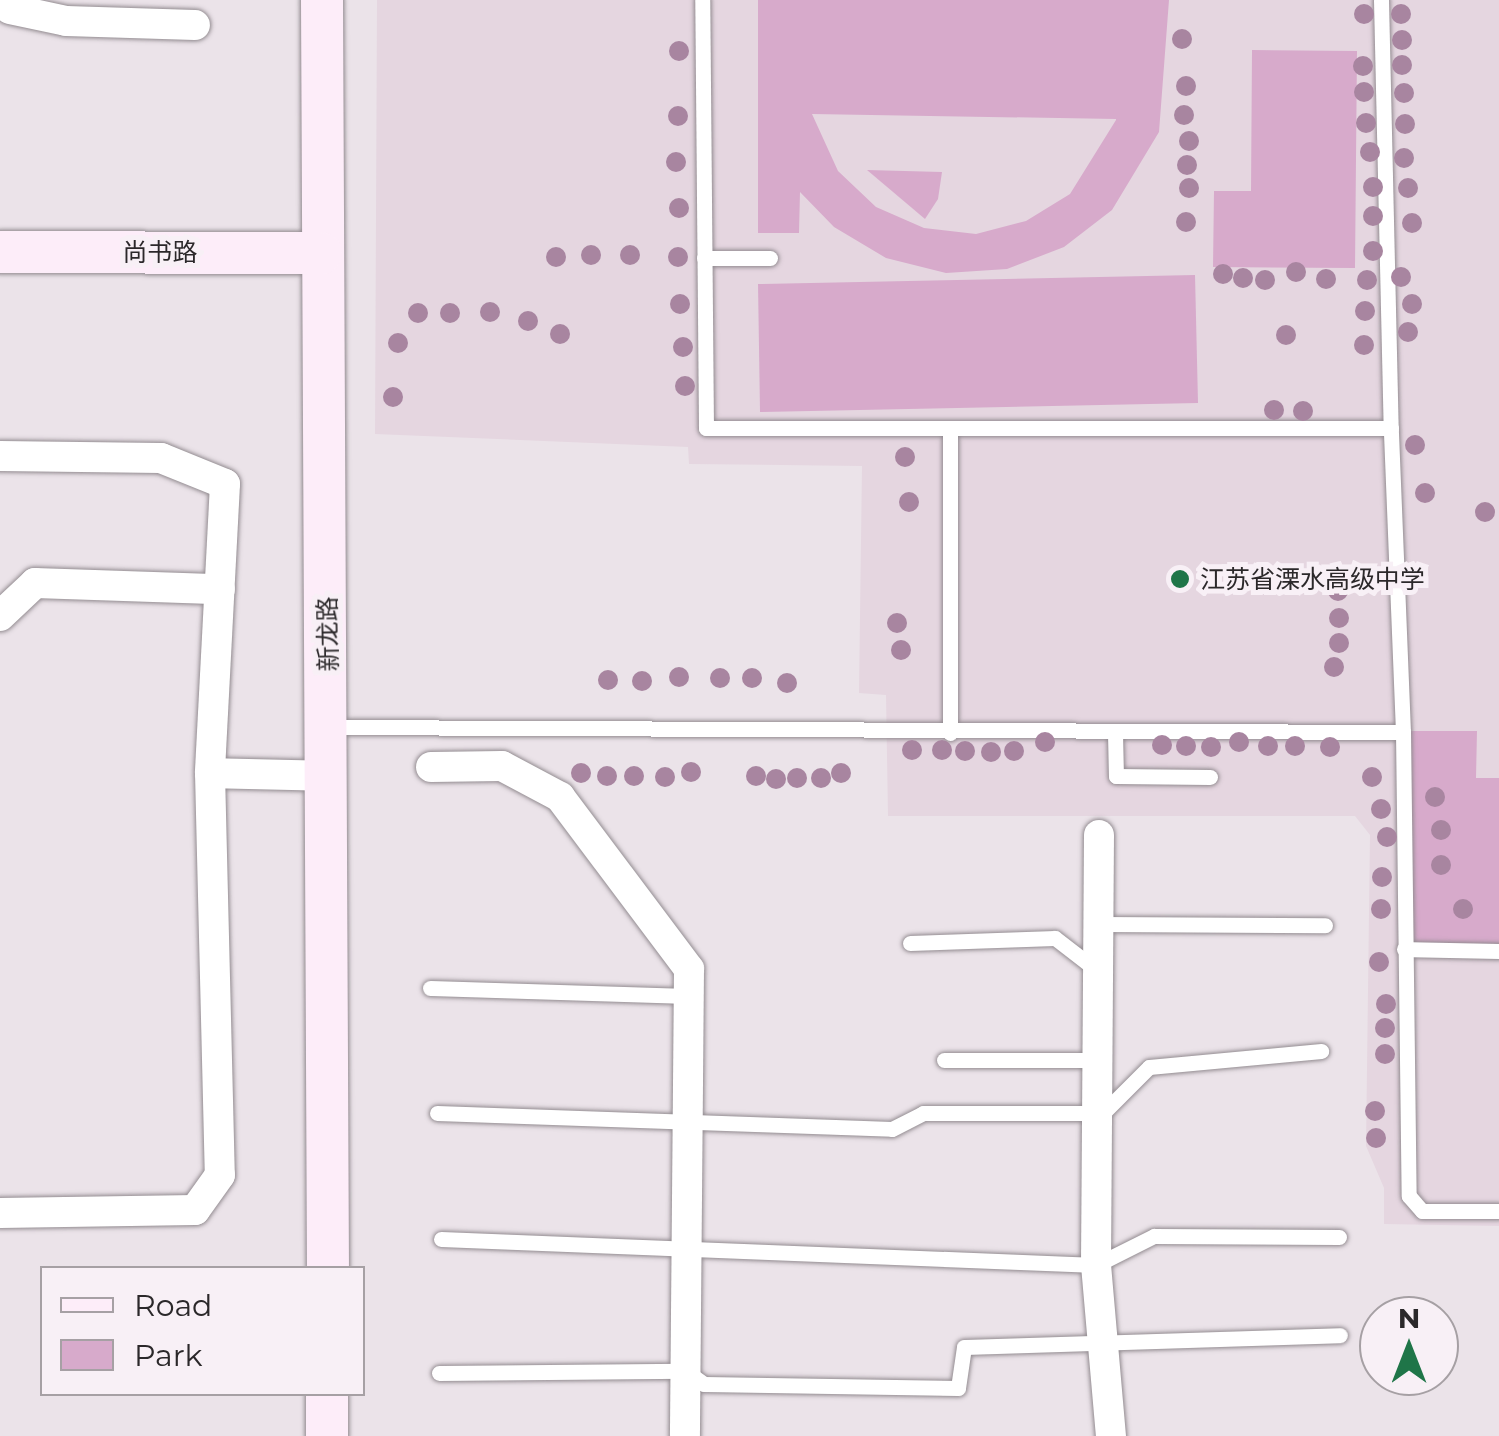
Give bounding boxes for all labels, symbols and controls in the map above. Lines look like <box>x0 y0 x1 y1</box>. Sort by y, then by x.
street label: 尚书路 <box>123 237 197 267</box>
place label: 江苏省溧水高级中学 <box>1200 564 1425 594</box>
marker: 江苏省溧水高级中学 <box>1169 568 1191 590</box>
street label: 新龙路 <box>312 596 344 672</box>
legend <box>40 1266 365 1396</box>
text: Road <box>134 1287 212 1324</box>
north arrow <box>1359 1296 1459 1396</box>
text: N <box>1398 1301 1420 1335</box>
text: Park <box>134 1337 203 1374</box>

